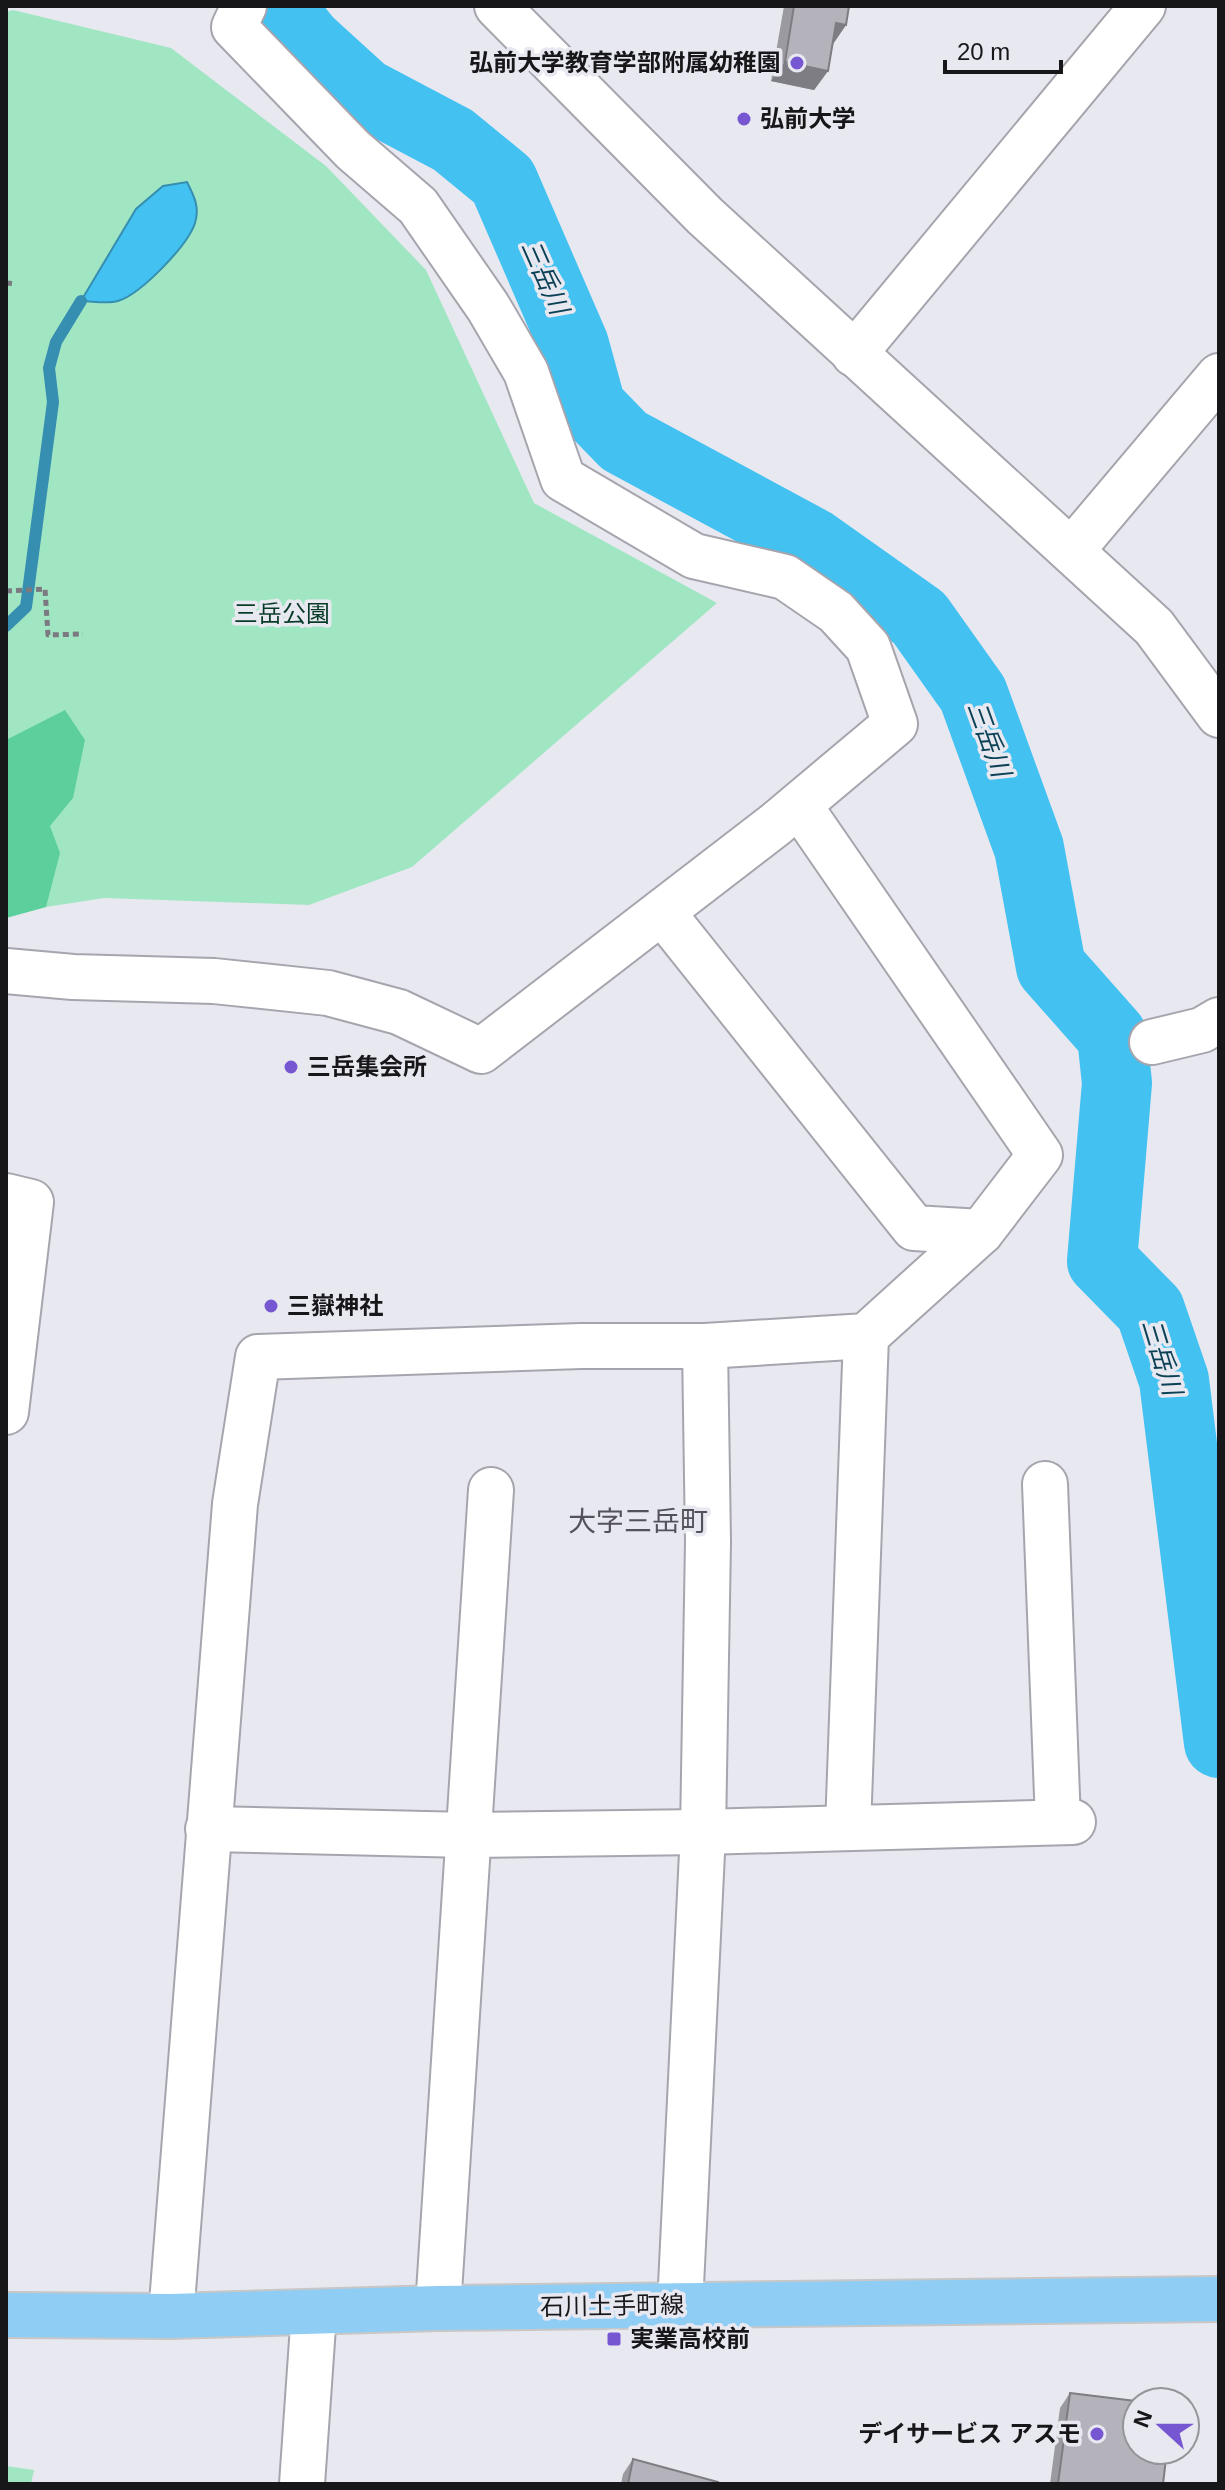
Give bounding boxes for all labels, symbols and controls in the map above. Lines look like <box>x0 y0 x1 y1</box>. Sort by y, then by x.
scale bar <box>945 24 1061 74</box>
text: 20 m <box>957 38 1010 65</box>
place label: 弘前大学教育学部附属幼稚園 <box>469 49 781 76</box>
marker: 弘前大学教育学部附属幼稚園 <box>788 54 806 72</box>
place label: 弘前大学 <box>760 105 856 132</box>
marker: 弘前大学 <box>735 110 753 128</box>
water label: 三岳川 <box>515 235 576 321</box>
park label: 三岳公園 <box>234 600 330 627</box>
water label: 三岳川 <box>962 697 1017 784</box>
place label: 三岳集会所 <box>307 1053 427 1080</box>
marker: 三岳集会所 <box>282 1058 300 1076</box>
place label: 三嶽神社 <box>287 1292 383 1319</box>
marker: 三嶽神社 <box>262 1297 280 1315</box>
water label: 三岳川 <box>1136 1315 1189 1402</box>
district label: 大字三岳町 <box>568 1506 708 1537</box>
street label: 石川土手町線 <box>540 2291 684 2320</box>
place label: 実業高校前 <box>630 2325 750 2352</box>
marker: 実業高校前 <box>605 2330 623 2348</box>
north arrow <box>1121 2386 1201 2466</box>
text: N <box>1128 2407 1157 2431</box>
place label: デイサービス アスモ <box>858 2420 1081 2447</box>
marker: デイサービス アスモ <box>1088 2425 1106 2443</box>

